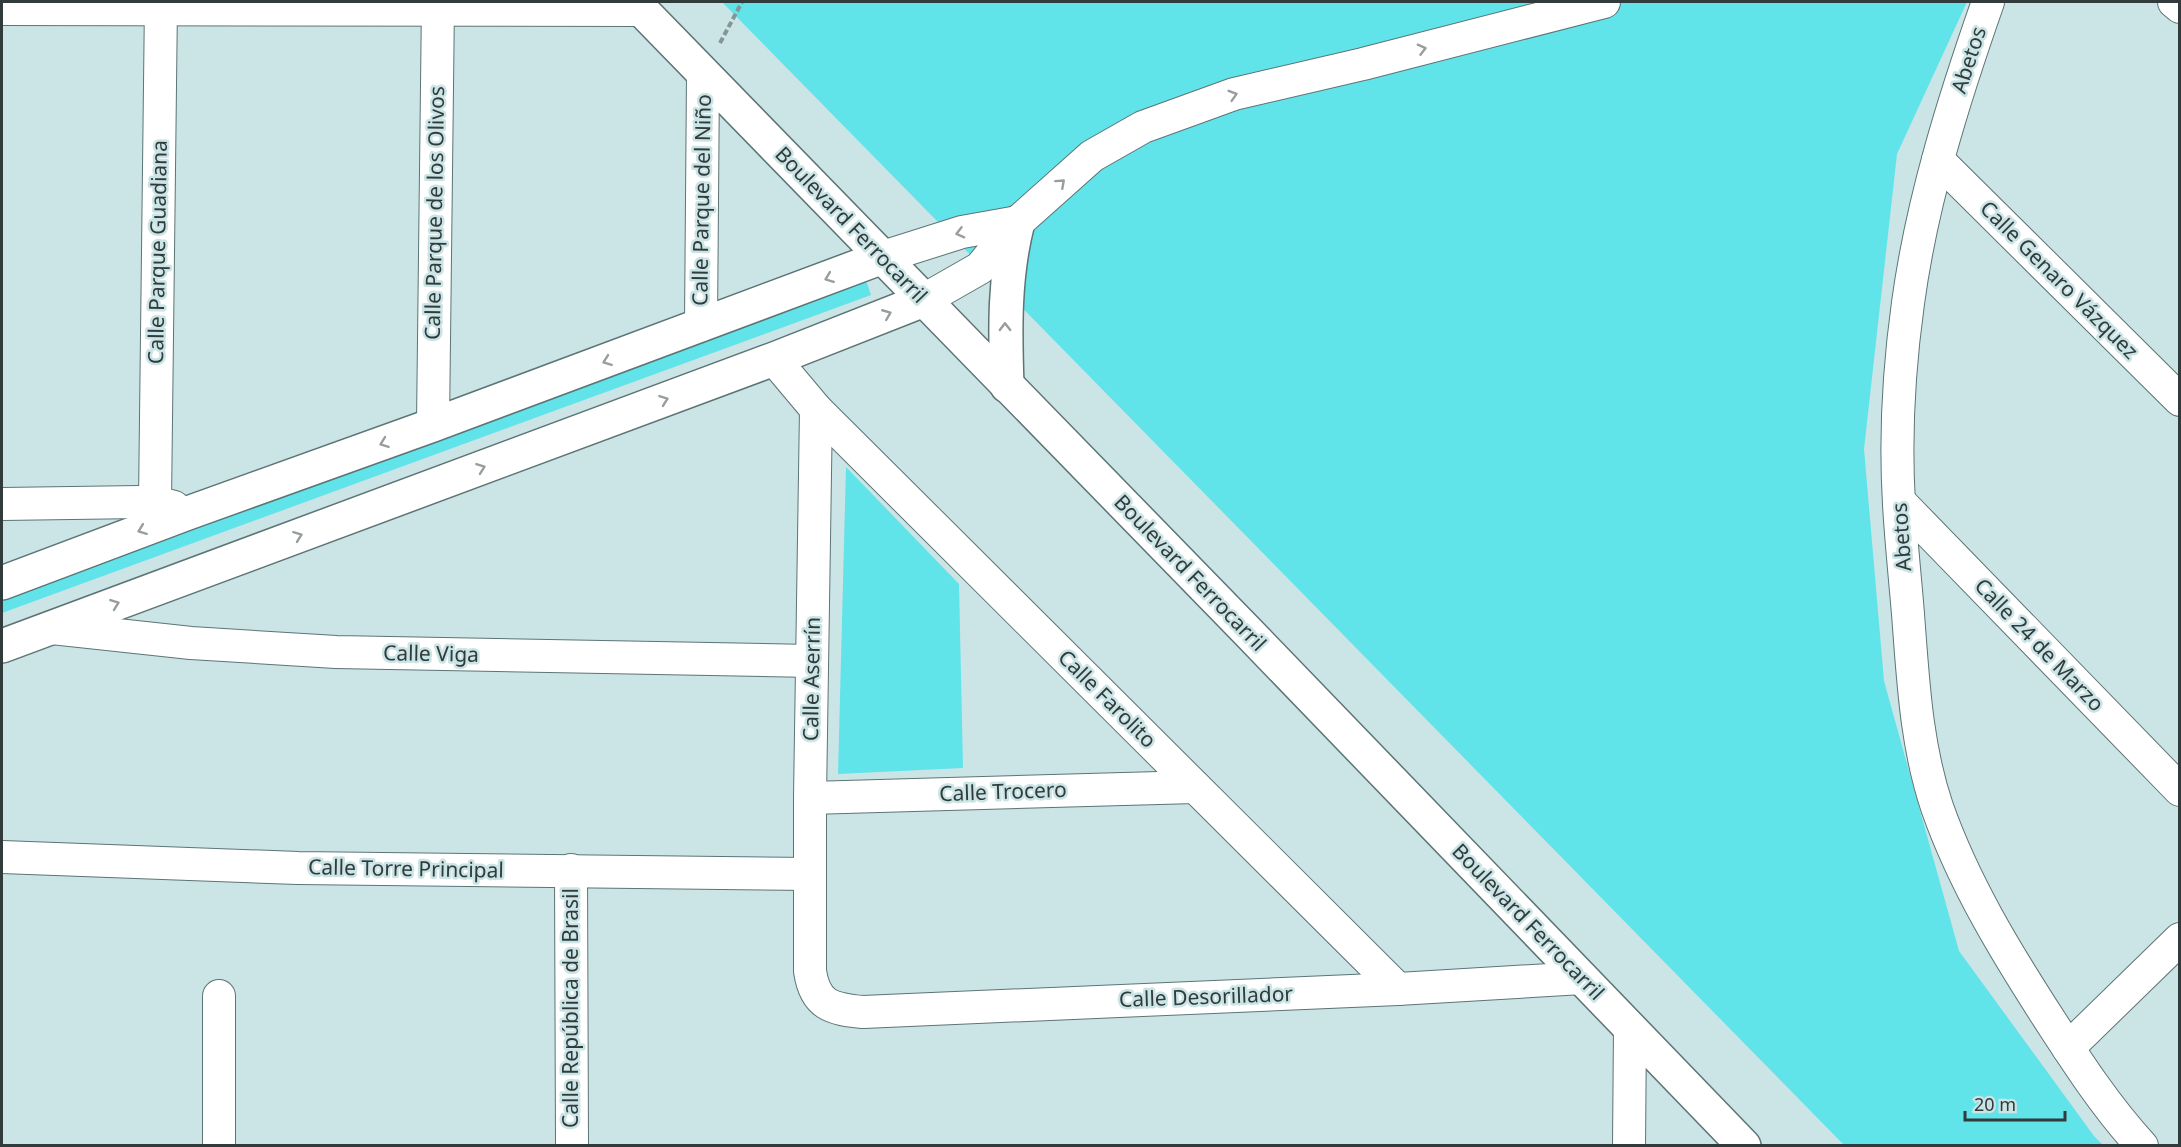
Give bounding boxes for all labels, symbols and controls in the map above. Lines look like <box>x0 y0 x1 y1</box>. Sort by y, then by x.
street label: Abetos <box>1944 23 1992 97</box>
one-way arrow <box>1416 44 1427 56</box>
street label: Calle Parque de los Olivos <box>418 86 450 340</box>
one-way arrow <box>1227 90 1238 102</box>
street label: Calle Parque del Niño <box>685 94 717 306</box>
street label: Calle Parque Guadiana <box>141 140 173 364</box>
street label: Boulevard Ferrocarril <box>770 140 934 309</box>
one-way arrow <box>1055 179 1065 190</box>
street label: Calle Genaro Vázquez <box>1975 194 2145 364</box>
one-way arrow <box>955 225 965 238</box>
one-way arrow <box>824 270 834 283</box>
one-way arrow <box>881 309 892 321</box>
one-way arrow <box>999 323 1011 332</box>
one-way arrow <box>602 353 613 366</box>
one-way arrow <box>658 395 669 408</box>
one-way arrow <box>380 435 390 448</box>
one-way arrow <box>475 463 486 476</box>
street label: Boulevard Ferrocarril <box>1109 488 1273 657</box>
street label: Abetos <box>1885 502 1917 572</box>
one-way arrow <box>137 523 148 536</box>
one-way arrow <box>292 531 303 544</box>
street label: Calle 24 de Marzo <box>1969 572 2111 717</box>
one-way arrow <box>109 599 120 611</box>
street label: Calle Aserrín <box>796 617 826 741</box>
street label: Calle Viga <box>383 638 479 668</box>
street label: Calle Farolito <box>1053 643 1163 753</box>
street label: Calle Trocero <box>939 775 1067 807</box>
street label: Boulevard Ferrocarril <box>1447 837 1611 1006</box>
street label: Calle Torre Principal <box>308 852 504 884</box>
street label: Calle República de Brasil <box>556 888 584 1128</box>
street label: Calle Desorillador <box>1118 979 1294 1013</box>
scale bar <box>1965 1084 2066 1122</box>
text: 20 m <box>1974 1092 2016 1116</box>

